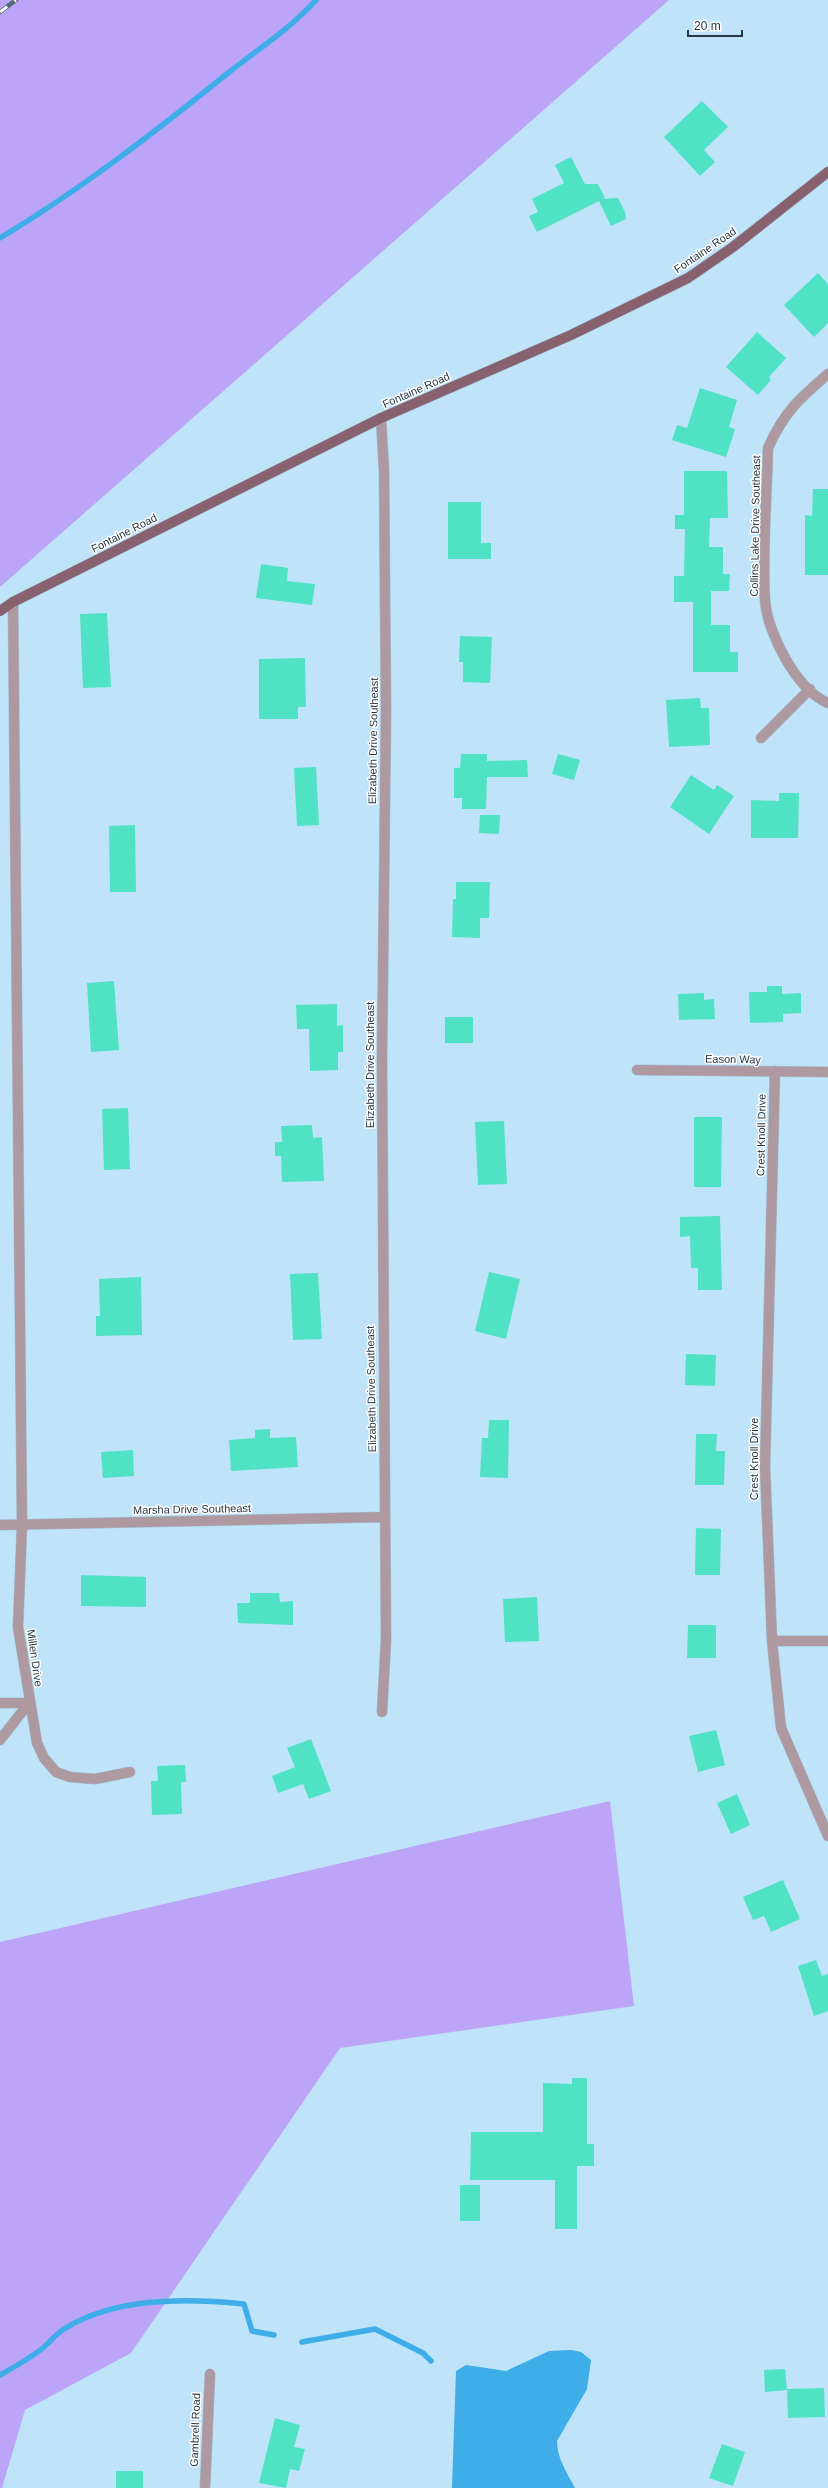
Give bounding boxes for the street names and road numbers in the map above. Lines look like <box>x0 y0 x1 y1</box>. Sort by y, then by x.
street label: Fontaine Road <box>672 225 738 275</box>
street label: Fontaine Road <box>381 370 451 410</box>
street label: Collins Lake Drive Southeast <box>748 455 762 597</box>
street label: Fontaine Road <box>89 511 159 555</box>
street label: Elizabeth Drive Southeast <box>366 678 380 804</box>
street label: Elizabeth Drive Southeast <box>364 1002 376 1128</box>
street label: Eason Way <box>705 1053 762 1065</box>
street label: Crest Knoll Drive <box>754 1094 768 1176</box>
street label: Elizabeth Drive Southeast <box>364 1326 378 1452</box>
street label: Crest Knoll Drive <box>748 1418 760 1500</box>
street label: Marsha Drive Southeast <box>133 1502 251 1516</box>
street label: Millen Drive <box>25 1629 45 1687</box>
street label: Gambrell Road <box>188 2393 202 2467</box>

